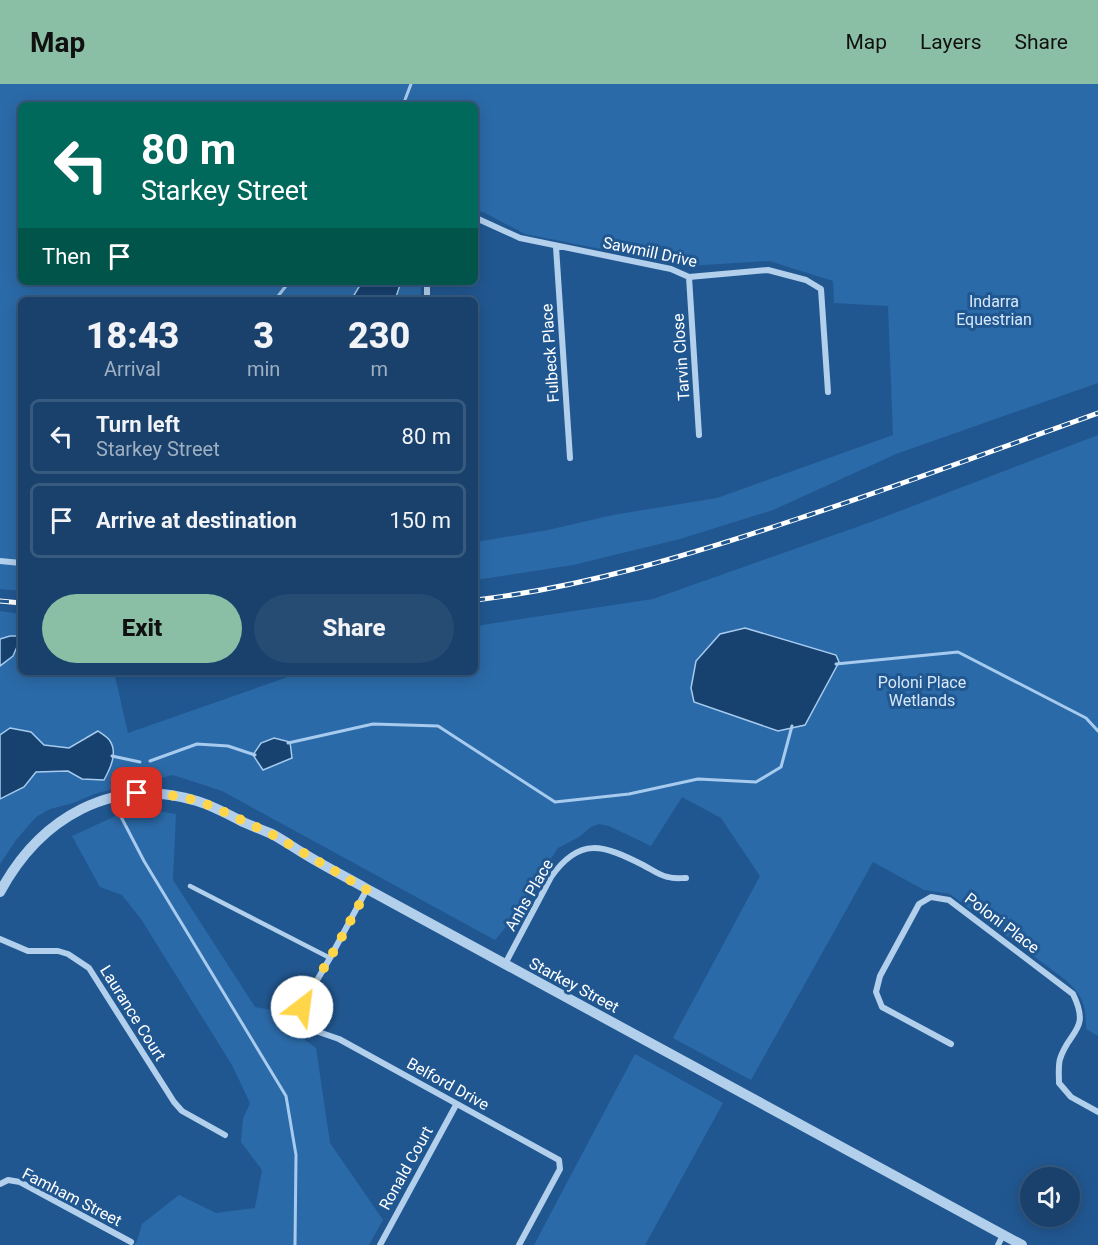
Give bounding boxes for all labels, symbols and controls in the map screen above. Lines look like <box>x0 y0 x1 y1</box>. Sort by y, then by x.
text: Map <box>30 26 85 59</box>
text: Map <box>845 30 887 54</box>
text: Layers <box>920 30 981 54</box>
text: Share <box>1014 30 1068 54</box>
text: 80 m <box>141 125 236 174</box>
icon: left <box>42 126 120 204</box>
text: Starkey Street <box>141 175 308 207</box>
street label: Sawmill Drive <box>601 233 699 271</box>
icon: arrive <box>103 240 136 273</box>
text: Then <box>42 244 91 269</box>
park label: Indarra Equestrian <box>956 292 1032 329</box>
street label: Fulbeck Place <box>537 303 563 403</box>
street label: Tarvin Close <box>668 313 694 401</box>
text: 18:43 <box>86 315 179 357</box>
text: 3 <box>253 315 274 357</box>
text: 230 <box>348 315 410 357</box>
text: Arrival <box>104 357 161 381</box>
text: min <box>247 357 280 381</box>
text: m <box>370 357 388 381</box>
text: Turn left <box>96 412 180 437</box>
icon: left <box>45 420 78 453</box>
text: 80 m <box>402 424 451 449</box>
text: Starkey Street <box>96 437 220 461</box>
icon: arrive <box>45 504 78 537</box>
text: Arrive at destination <box>96 508 297 533</box>
text: 150 m <box>389 508 451 533</box>
button: Exit <box>42 594 242 663</box>
button: Share <box>254 594 454 663</box>
park label: Poloni Place Wetlands <box>878 673 966 710</box>
pin <box>111 767 162 818</box>
icon: arrive <box>120 776 153 809</box>
street label: Anhs Place <box>501 856 557 934</box>
street label: Poloni Place <box>961 889 1043 957</box>
street label: Starkey Street <box>526 953 622 1017</box>
street label: Laurance Court <box>96 962 170 1064</box>
position arrow <box>270 975 334 1039</box>
street label: Belford Drive <box>403 1054 493 1114</box>
street label: Ronald Court <box>375 1123 437 1213</box>
street label: Famham Street <box>19 1164 125 1230</box>
map controls <box>1020 1167 1080 1227</box>
button: sound <box>1020 1167 1080 1227</box>

